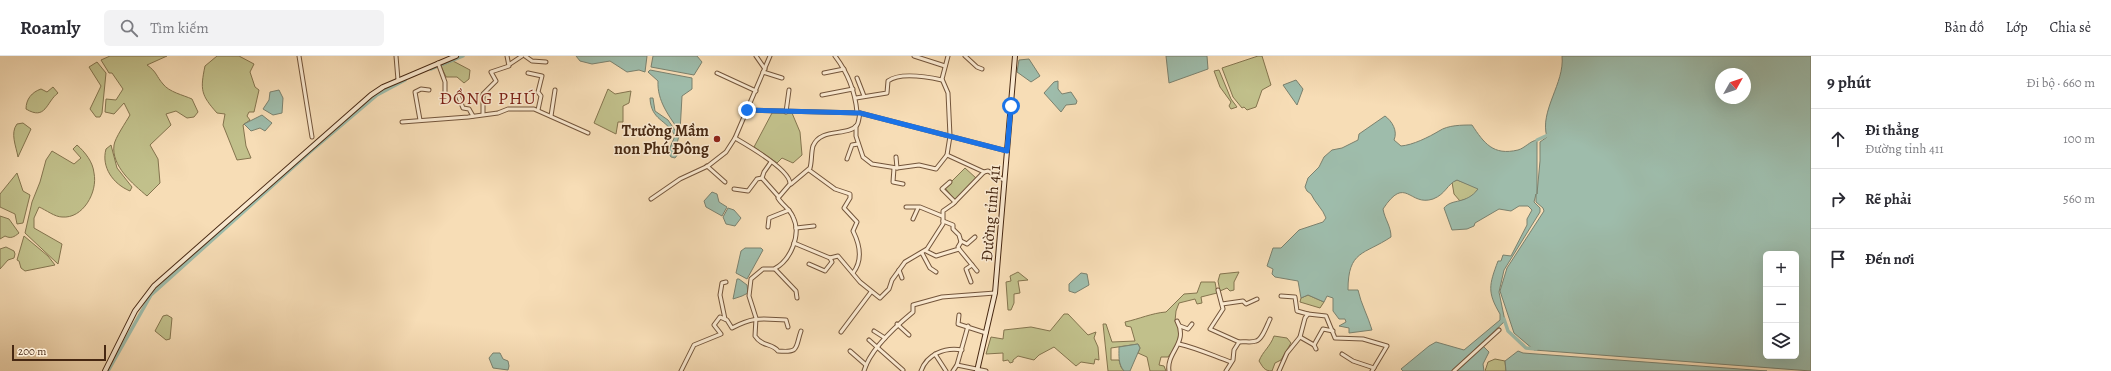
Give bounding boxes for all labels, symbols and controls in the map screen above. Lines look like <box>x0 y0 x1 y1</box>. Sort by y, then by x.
search box <box>104 10 384 46</box>
text: Roamly <box>20 15 80 41</box>
icon: search <box>118 17 140 39</box>
text: Tìm kiếm <box>150 18 209 38</box>
text: Bản đồ <box>1944 18 1984 37</box>
text: Lớp <box>2006 18 2028 37</box>
text: Chia sẻ <box>2050 18 2091 37</box>
north arrow <box>1715 68 1751 104</box>
text: 9 phút <box>1827 71 1871 94</box>
text: Đi bộ · 660 m <box>2026 74 2095 91</box>
district label: ĐỒNG PHÚ <box>439 86 537 110</box>
route start <box>1002 97 1020 115</box>
route end <box>738 101 756 119</box>
place label: Trường Mầm non Phú Đông <box>614 120 710 160</box>
text: Đi thẳng <box>1865 120 1919 140</box>
icon: ahead <box>1827 128 1849 150</box>
text: 100 m <box>2063 130 2095 147</box>
marker: Trường Mầm non Phú Đông <box>712 134 722 144</box>
text: Đường tỉnh 411 <box>1865 140 1944 157</box>
street label: Đường tỉnh 411 <box>976 163 1006 262</box>
icon: right <box>1827 188 1849 210</box>
text: Rẽ phải <box>1865 189 1911 209</box>
text: 560 m <box>2063 190 2095 207</box>
icon: arrive <box>1827 248 1849 270</box>
text: Đến nơi <box>1865 249 1914 269</box>
map controls <box>1763 251 1799 359</box>
button: + <box>1763 251 1799 287</box>
button: − <box>1763 287 1799 323</box>
button: layers <box>1763 323 1799 359</box>
scale bar <box>12 343 106 362</box>
text: 200 m <box>18 344 46 359</box>

